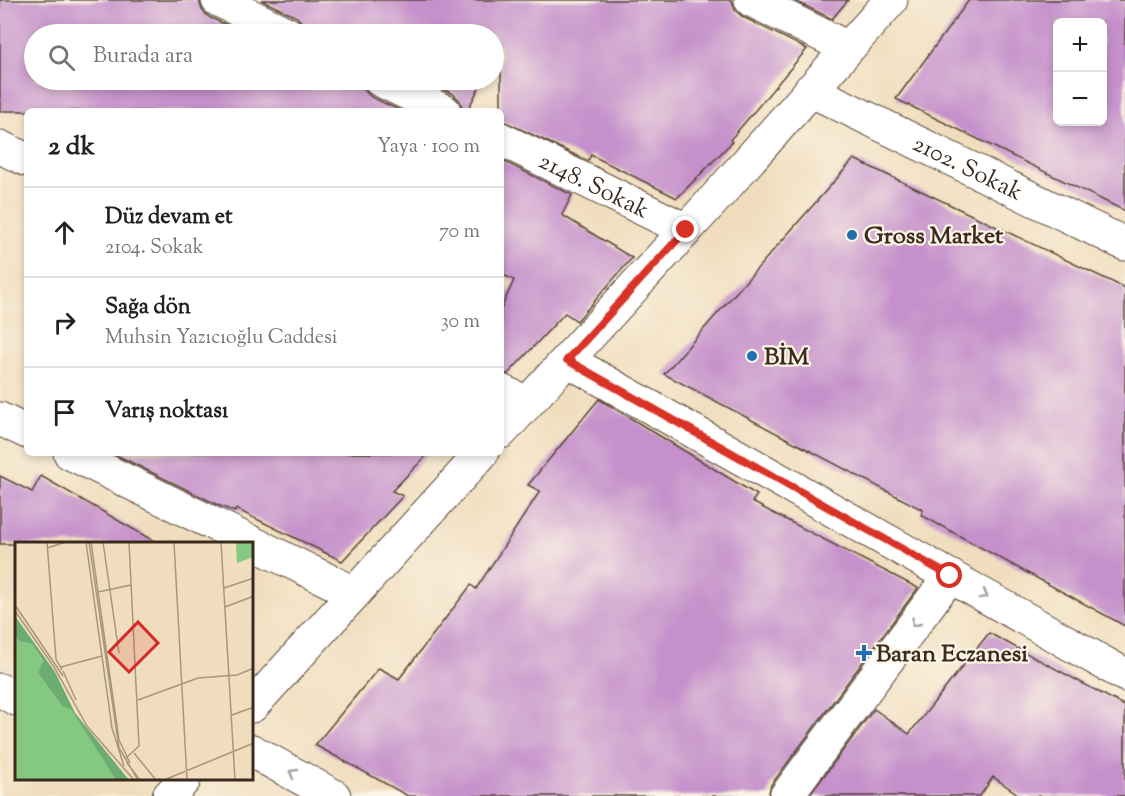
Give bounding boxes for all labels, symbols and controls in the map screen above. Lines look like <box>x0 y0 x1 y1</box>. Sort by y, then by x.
map controls <box>1053 18 1107 126</box>
button: + <box>1053 18 1107 72</box>
search box <box>24 24 504 90</box>
icon: search <box>45 41 78 74</box>
text: Burada ara <box>93 41 193 73</box>
button: − <box>1053 72 1107 126</box>
street label: 2102. Sokak <box>906 128 1028 210</box>
text: 2 dk <box>48 129 95 166</box>
text: Yaya · 100 m <box>377 133 480 162</box>
street label: 2148. Sokak <box>533 145 654 228</box>
text: Düz devam et <box>105 202 232 234</box>
icon: ahead <box>48 216 81 249</box>
route end <box>672 216 698 242</box>
text: 70 m <box>439 218 480 247</box>
place label: Gross Market <box>864 220 1004 254</box>
marker: Gross Market <box>845 228 859 242</box>
text: 2104. Sokak <box>105 234 204 263</box>
text: Sağa dön <box>105 292 191 324</box>
icon: right <box>48 306 81 339</box>
text: 30 m <box>441 308 480 337</box>
text: Muhsin Yazıcıoğlu Caddesi <box>105 324 338 353</box>
place label: BİM <box>764 341 810 375</box>
marker: BİM <box>745 349 759 363</box>
icon: arrive <box>48 396 81 429</box>
text: Varış noktası <box>105 396 228 428</box>
inset map <box>15 542 254 781</box>
route start <box>936 562 962 588</box>
one-way arrow <box>978 588 988 599</box>
one-way arrow <box>912 616 923 627</box>
place label: Baran Eczanesi <box>876 638 1028 672</box>
marker: Baran Eczanesi <box>857 646 871 660</box>
one-way arrow <box>289 769 299 780</box>

